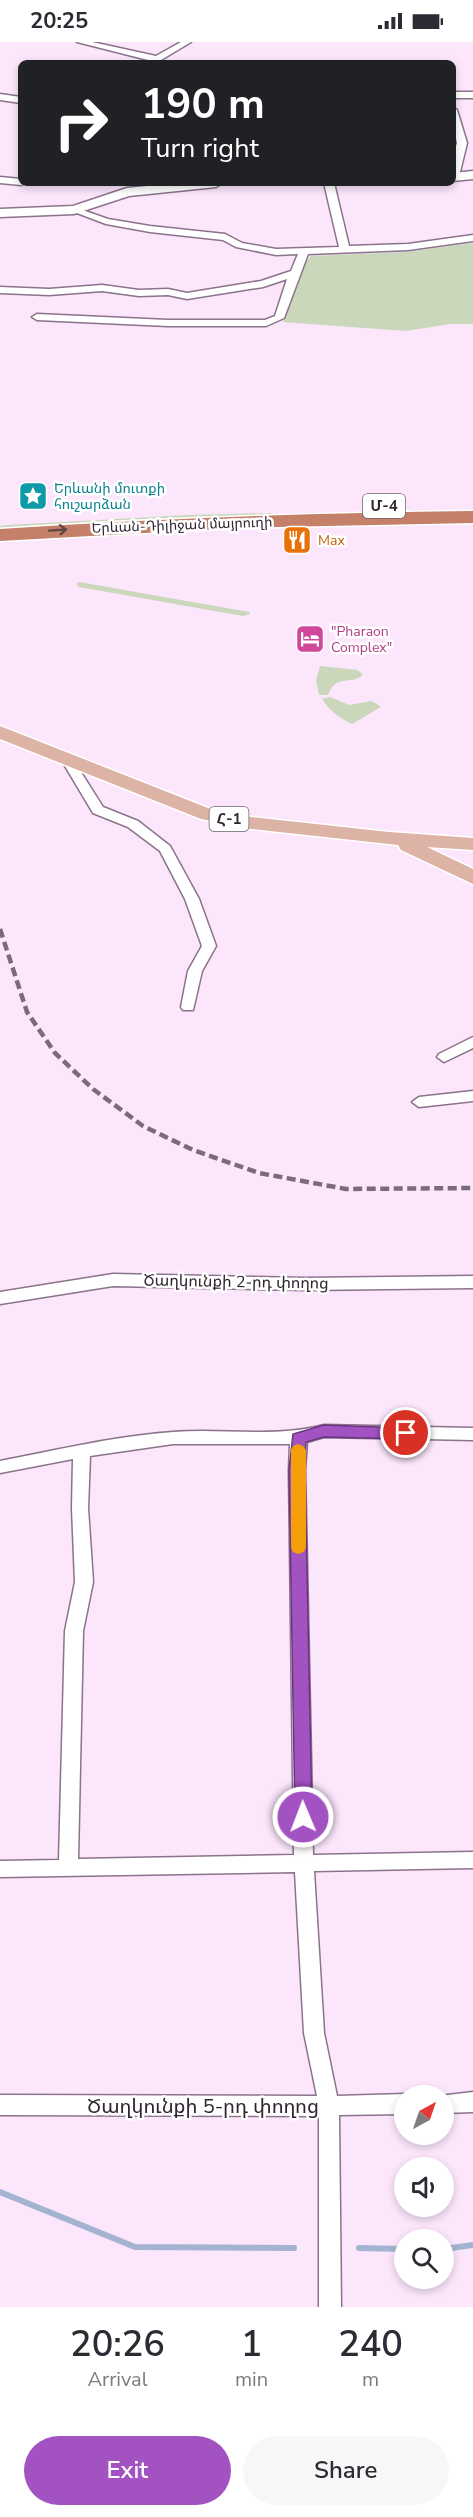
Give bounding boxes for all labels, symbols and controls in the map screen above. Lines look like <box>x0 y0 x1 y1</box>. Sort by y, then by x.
text: 20:25 <box>30 6 88 36</box>
text: 190 m <box>141 76 265 133</box>
icon: right <box>42 84 120 162</box>
text: Turn right <box>141 130 259 167</box>
place label: Երևանի մուտքի հուշարձան <box>54 479 165 514</box>
place icon: Երևանի մուտքի հուշարձան <box>17 480 49 512</box>
road number: Մ-4 <box>363 494 405 518</box>
street label: Երևան-Դիլիջան մայրուղի <box>91 512 273 538</box>
restaurant icon: Max <box>281 524 313 556</box>
one-way arrow <box>48 525 68 536</box>
place label: Max <box>318 531 345 550</box>
place label: "Pharaon Complex" <box>331 622 392 657</box>
hotel icon: "Pharaon Complex" <box>294 623 326 655</box>
road number: Հ-1 <box>210 807 248 831</box>
street label: Ծաղկունքի 2-րդ փողոց <box>143 1269 329 1295</box>
pin <box>380 1407 431 1458</box>
icon: arrive <box>389 1416 422 1449</box>
position arrow <box>271 1785 335 1849</box>
north arrow <box>394 2085 454 2145</box>
map controls <box>394 2085 454 2289</box>
street label: Ծաղկունքի 5-րդ փողոց <box>87 2093 319 2120</box>
button: sound <box>394 2157 454 2217</box>
button: search <box>394 2229 454 2289</box>
text: 20:26 <box>70 2320 165 2369</box>
text: 1 <box>241 2320 262 2369</box>
text: 240 <box>338 2320 403 2369</box>
text: Arrival <box>87 2366 148 2393</box>
text: min <box>235 2366 268 2393</box>
text: m <box>362 2366 379 2393</box>
button: Exit <box>24 2436 231 2505</box>
button: Share <box>243 2436 449 2505</box>

